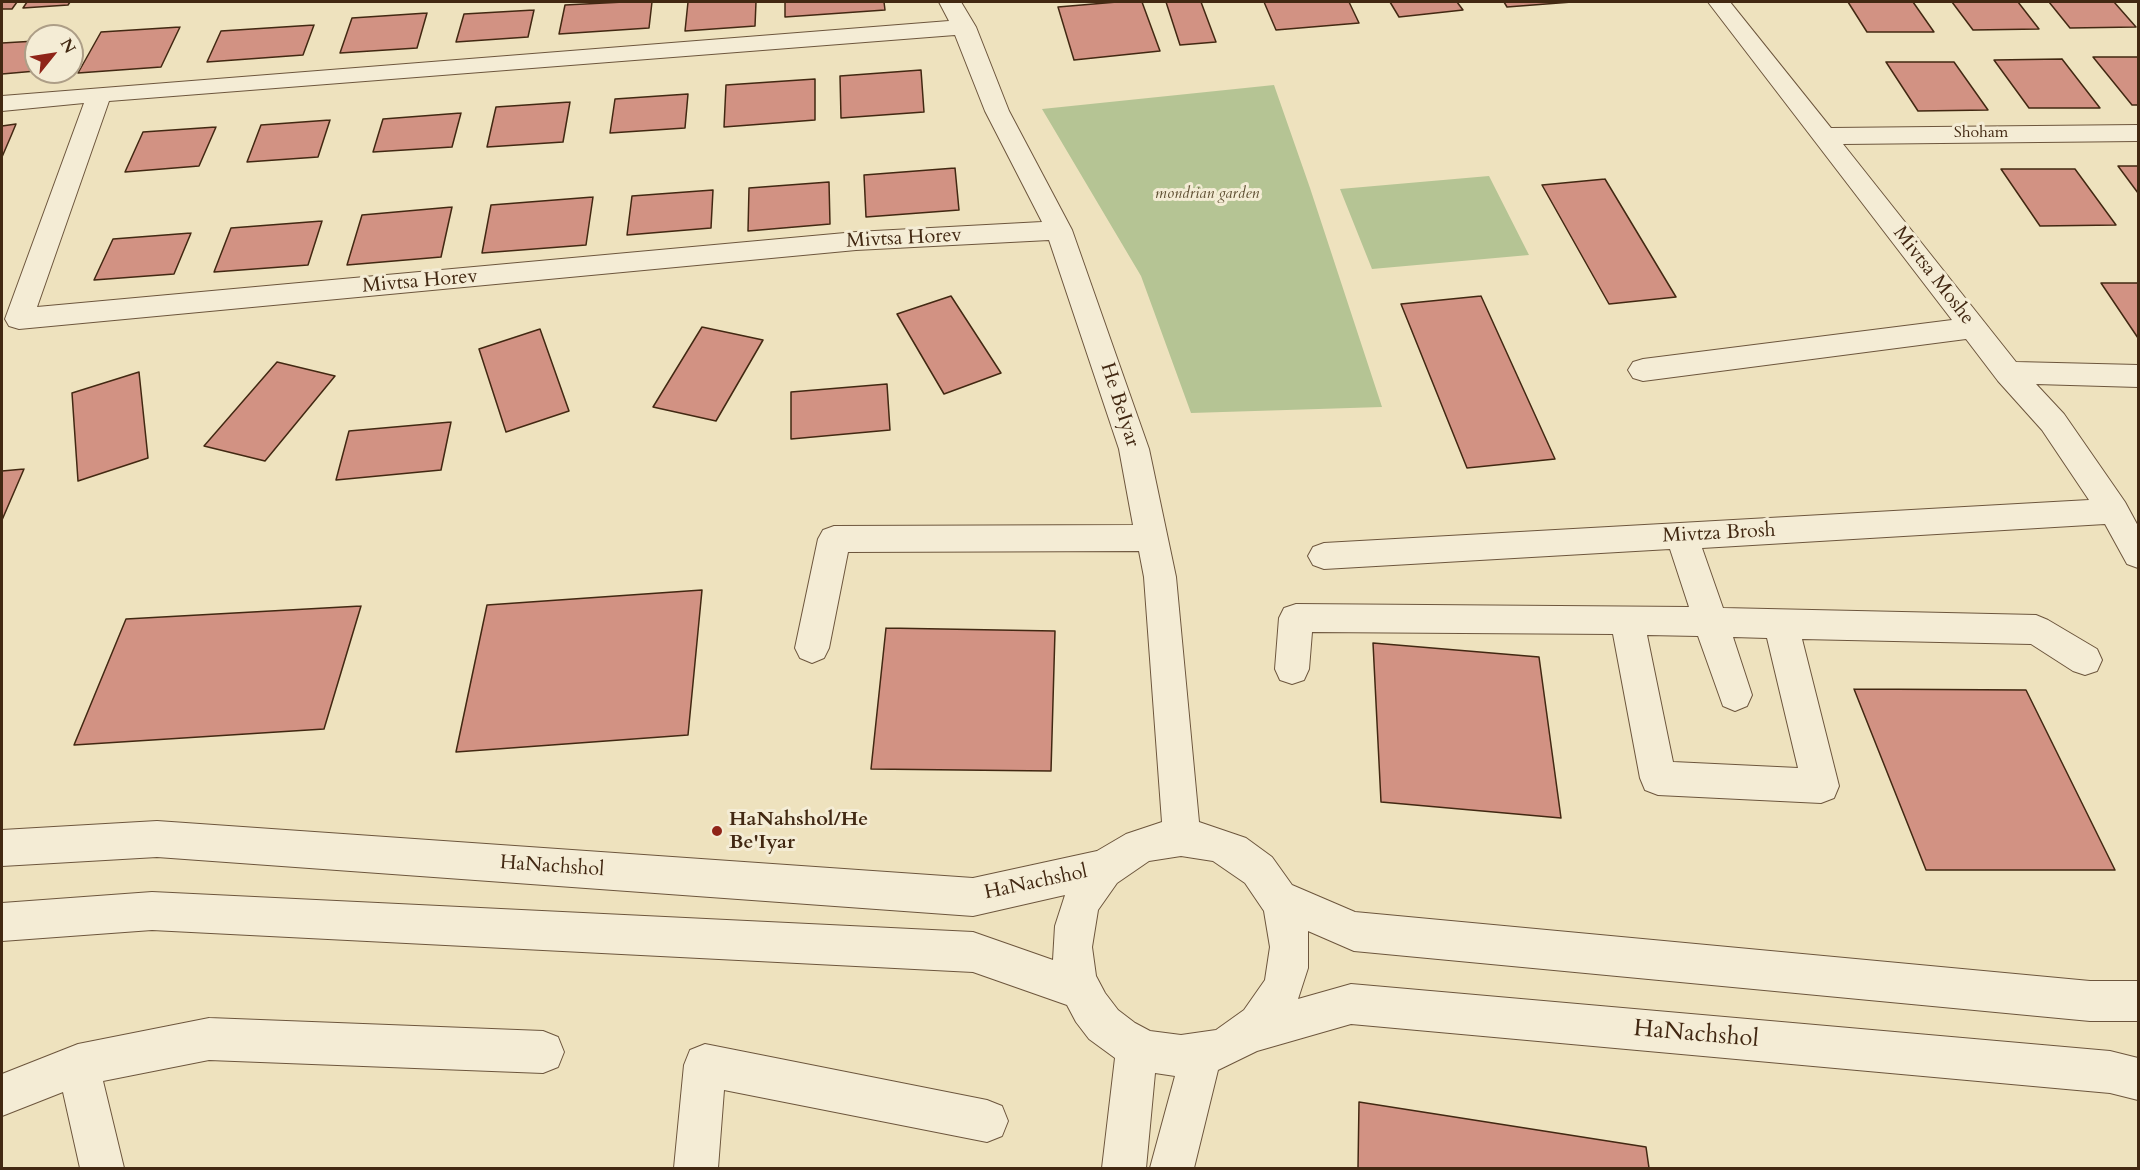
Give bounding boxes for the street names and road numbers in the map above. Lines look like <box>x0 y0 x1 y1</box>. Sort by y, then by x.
street label: Shoham <box>1954 123 2008 143</box>
street label: Mivtsa Moshe <box>1887 222 1979 330</box>
street label: Mivtsa Horev <box>846 224 962 254</box>
street label: Mivtsa Horev <box>361 265 479 299</box>
street label: He BeIyar <box>1094 360 1144 450</box>
street label: Mivtza Brosh <box>1662 519 1776 549</box>
street label: HaNachshol <box>499 851 605 883</box>
street label: HaNachshol <box>982 860 1090 906</box>
street label: HaNachshol <box>1632 1015 1760 1055</box>

